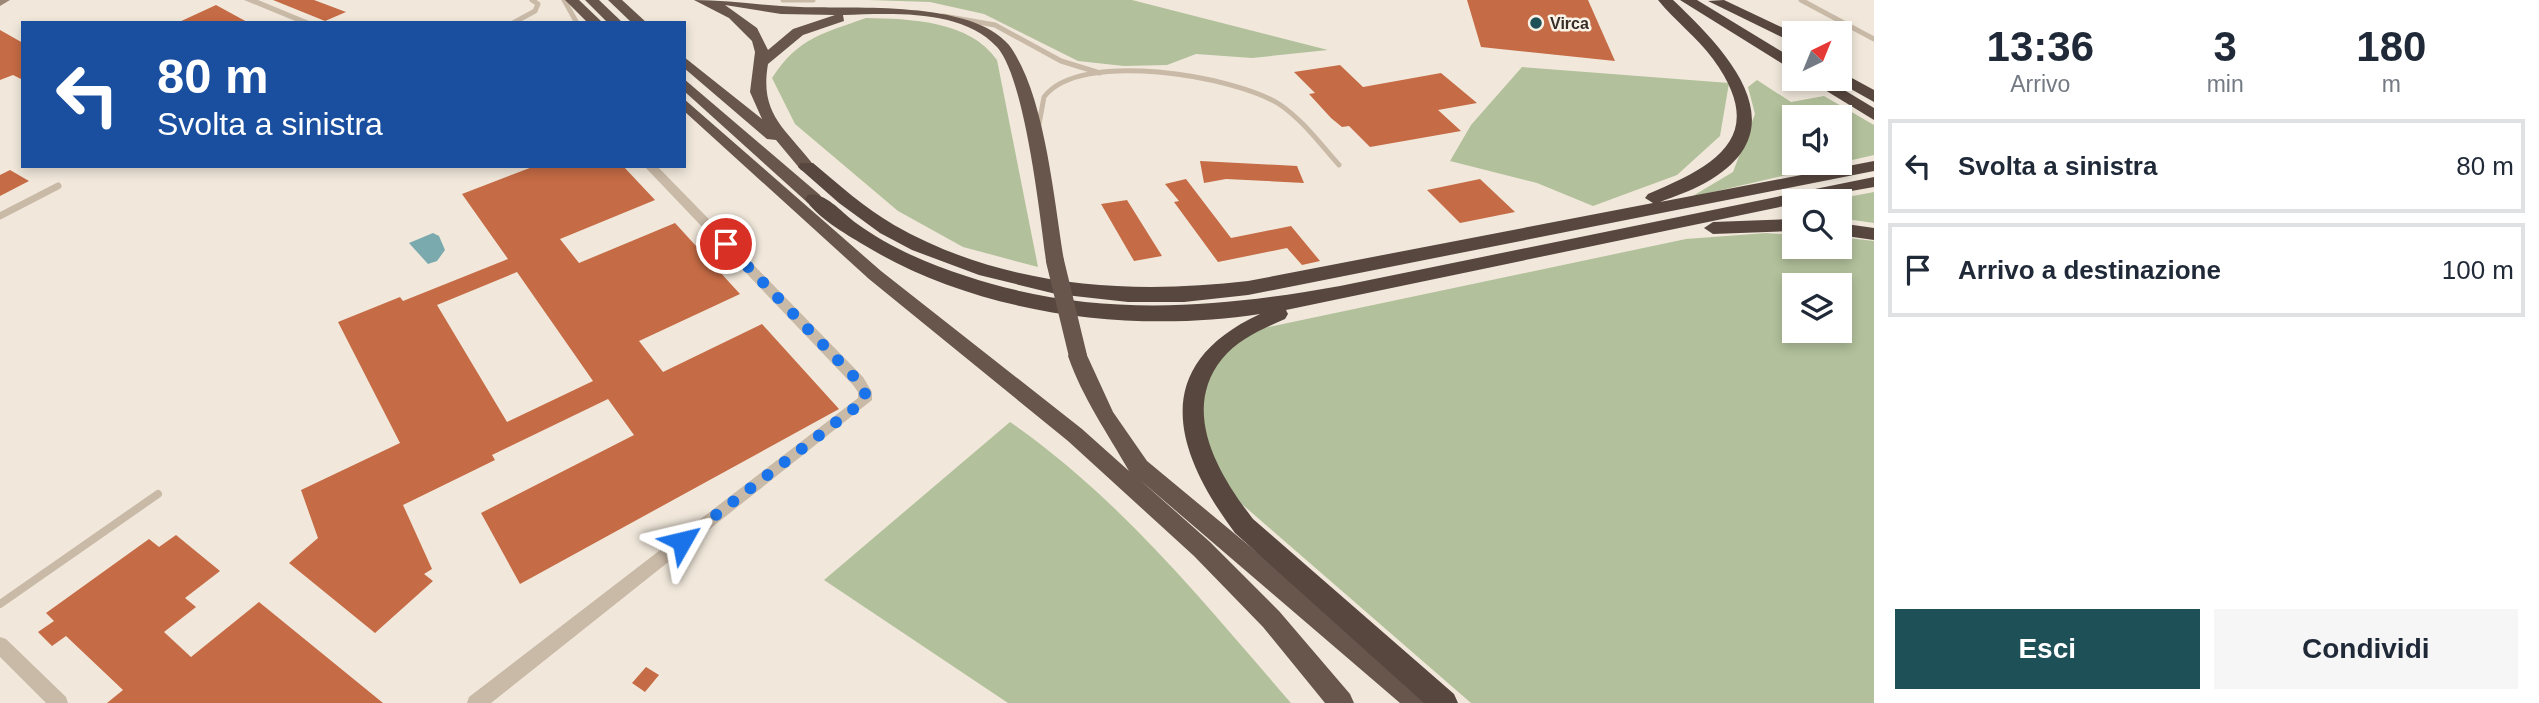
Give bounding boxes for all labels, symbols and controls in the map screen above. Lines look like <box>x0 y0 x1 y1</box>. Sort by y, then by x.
marker: Virca <box>1528 15 1544 31</box>
place label: Virca <box>1550 15 1589 32</box>
north arrow <box>1782 21 1852 91</box>
map controls <box>1782 21 1852 343</box>
text: 13:36 <box>1987 23 2094 70</box>
text: 3 <box>2213 23 2237 70</box>
text: 180 <box>2356 23 2426 70</box>
icon: left <box>42 49 133 140</box>
text: 80 m <box>157 49 269 103</box>
text: Arrivo <box>2010 71 2070 97</box>
text: min <box>2207 71 2244 97</box>
text: m <box>2382 71 2401 97</box>
button: sound <box>1782 105 1852 175</box>
text: Svolta a sinistra <box>157 106 383 142</box>
icon: left <box>1899 147 1937 185</box>
text: Svolta a sinistra <box>1958 151 2157 181</box>
text: 80 m <box>2456 151 2514 181</box>
button: search <box>1782 189 1852 259</box>
pin <box>696 214 756 274</box>
icon: arrive <box>707 225 745 263</box>
icon: arrive <box>1899 251 1937 289</box>
text: Arrivo a destinazione <box>1958 255 2221 285</box>
text: 100 m <box>2442 255 2514 285</box>
button: layers <box>1782 273 1852 343</box>
position arrow <box>645 504 719 578</box>
button: Esci <box>1895 609 2200 689</box>
button: Condividi <box>2214 609 2518 689</box>

